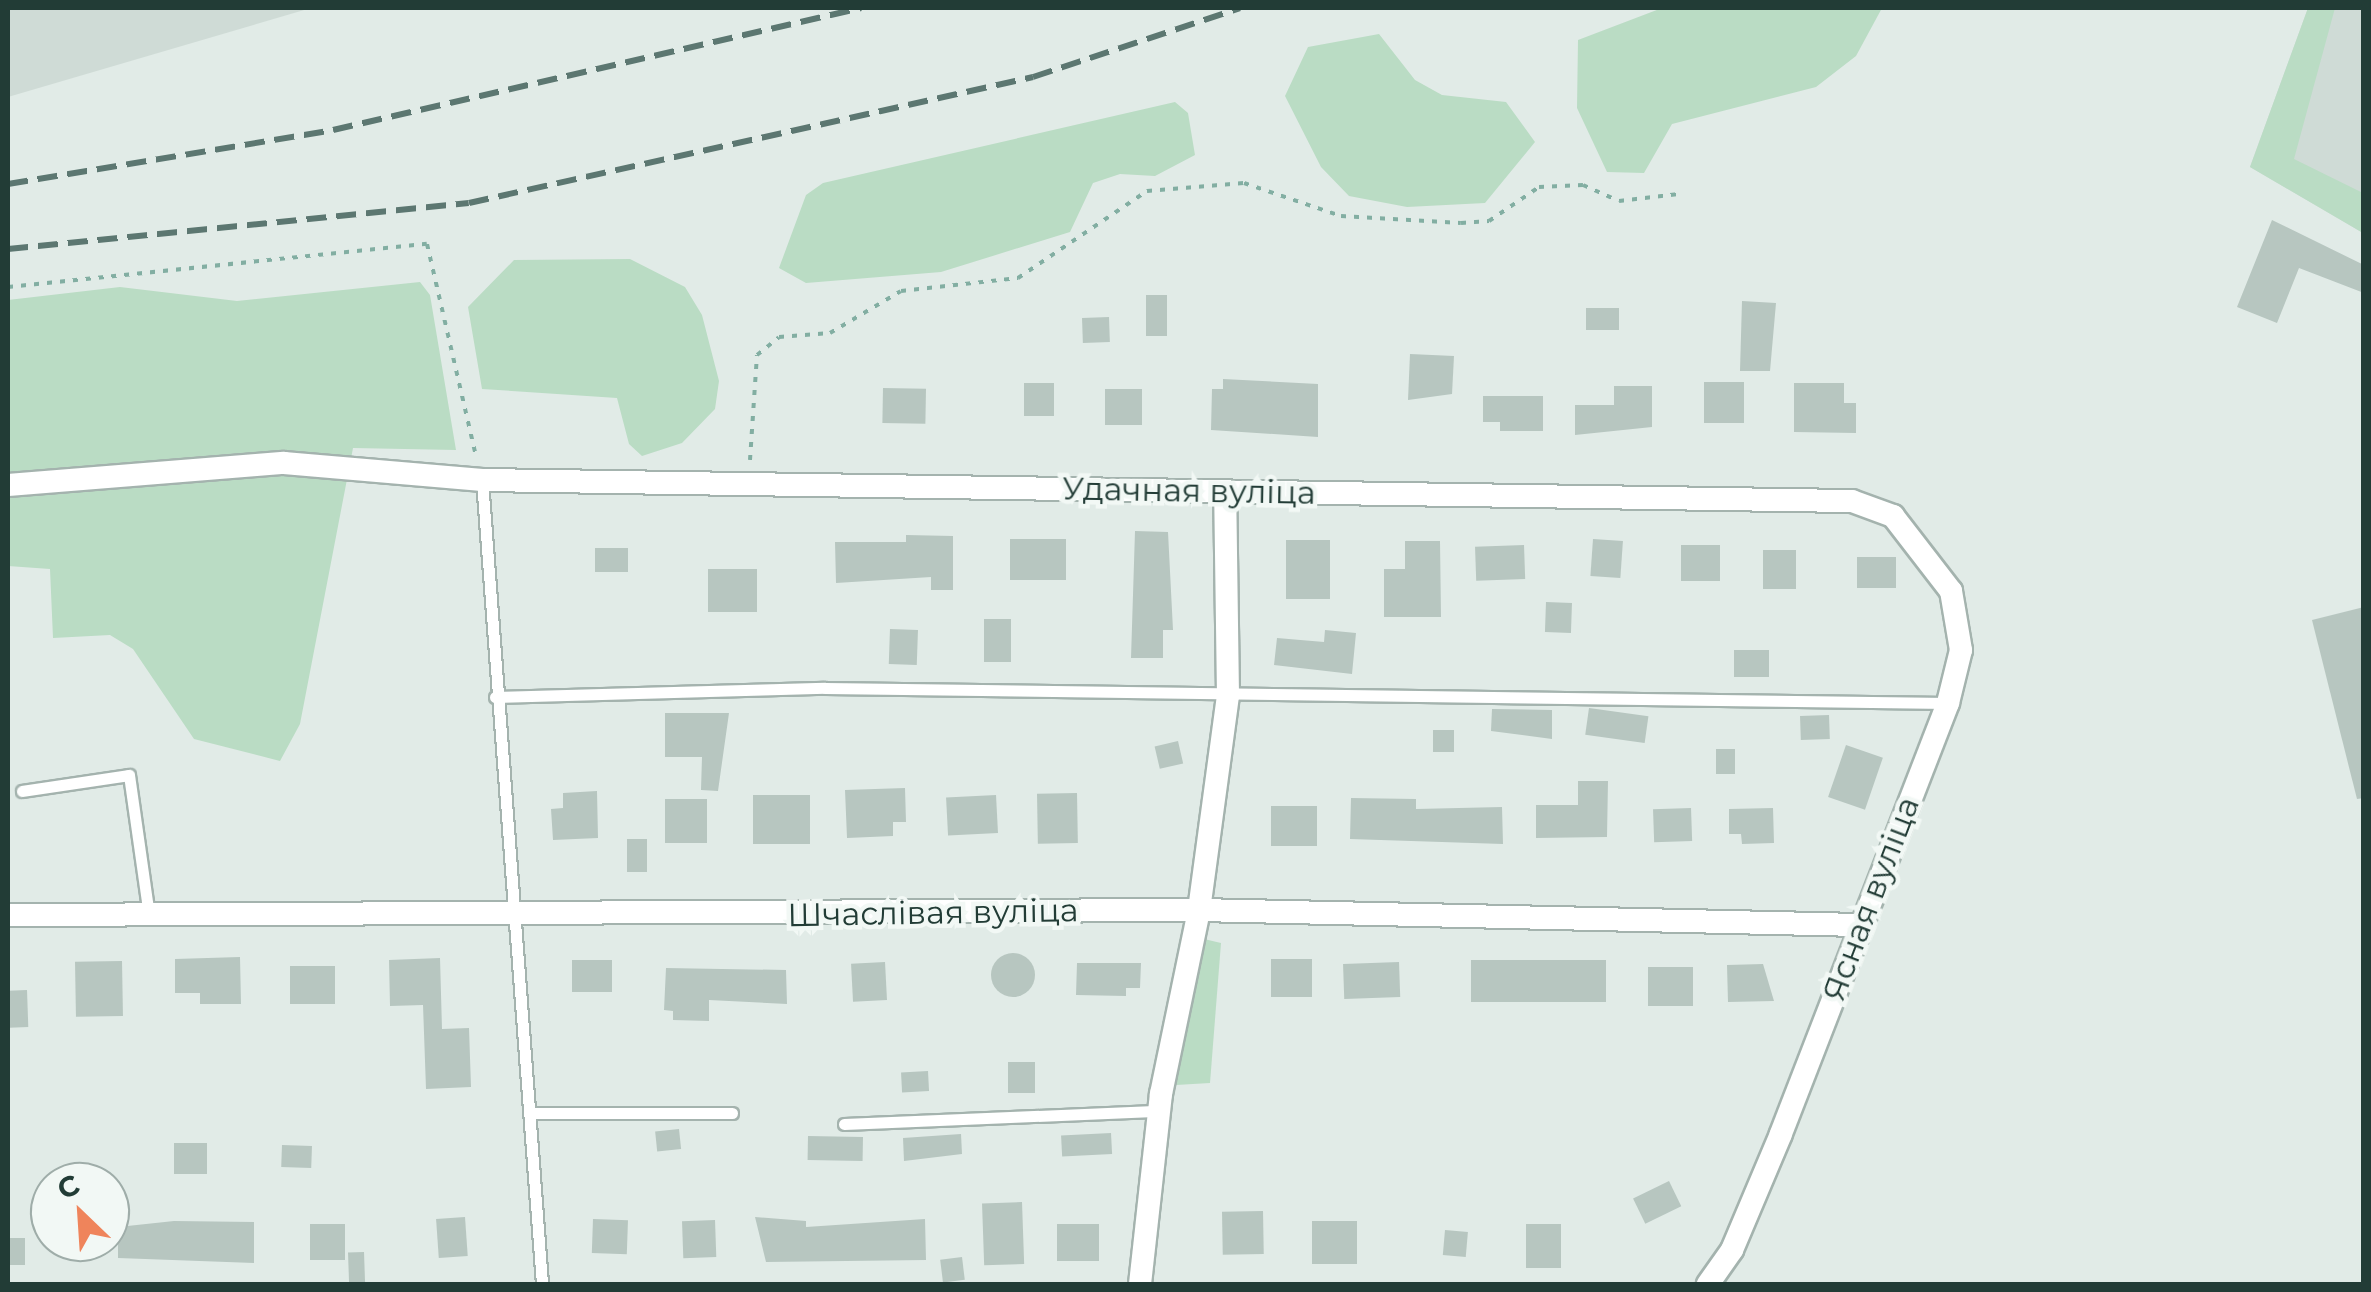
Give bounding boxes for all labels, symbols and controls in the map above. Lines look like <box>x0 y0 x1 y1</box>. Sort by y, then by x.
street label: Удачная вуліца <box>1062 470 1316 512</box>
street label: Ясная вуліца <box>1814 792 1928 1006</box>
street label: Шчаслівая вуліца <box>787 891 1079 935</box>
north arrow <box>30 1162 130 1262</box>
text: С <box>52 1167 85 1206</box>

